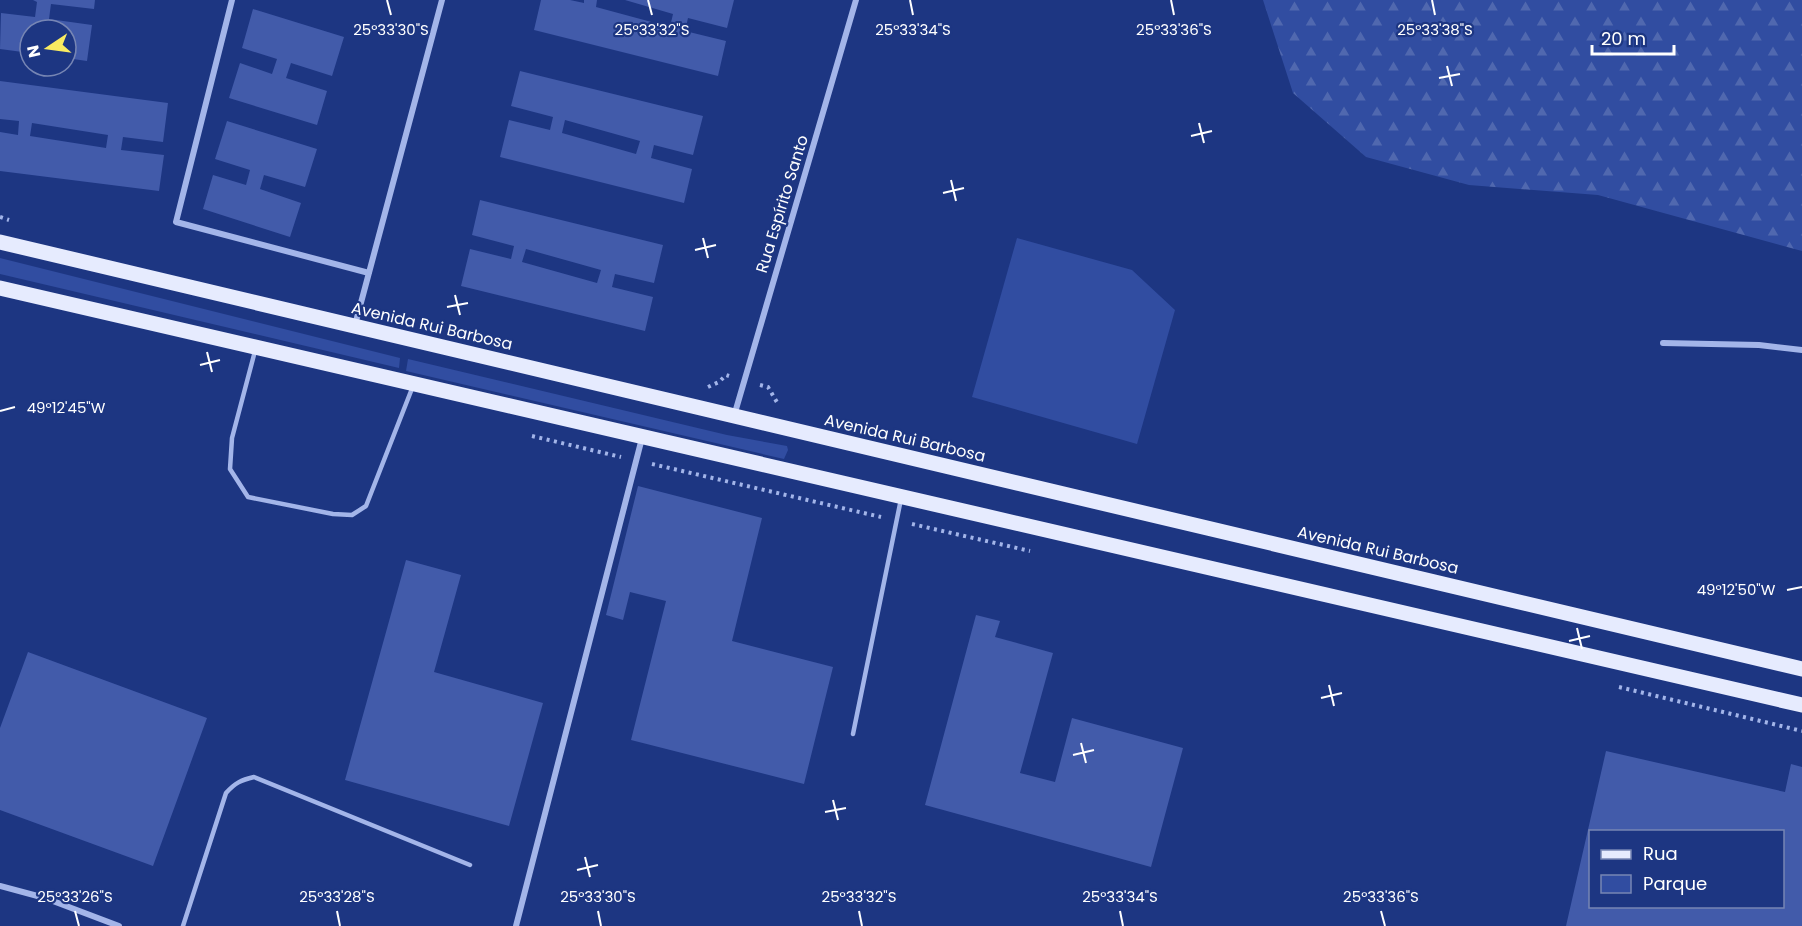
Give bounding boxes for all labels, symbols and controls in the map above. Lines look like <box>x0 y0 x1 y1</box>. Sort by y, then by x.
north arrow <box>18 18 78 78</box>
scale bar <box>1592 18 1674 56</box>
text: 25°33'30"S <box>353 19 429 40</box>
text: 25°33'32"S <box>615 19 689 40</box>
text: 25°33'34"S <box>875 19 951 40</box>
text: 25°33'36"S <box>1136 19 1212 40</box>
text: 25°33'38"S <box>1397 19 1473 40</box>
text: 20 m <box>1601 26 1646 51</box>
text: N <box>21 43 46 60</box>
street label: Rua Espírito Santo <box>750 132 814 276</box>
street label: Avenida Rui Barbosa <box>349 296 515 356</box>
text: 49°12'45"W <box>27 397 106 418</box>
street label: Avenida Rui Barbosa <box>822 408 988 468</box>
street label: Avenida Rui Barbosa <box>1295 520 1461 580</box>
text: 49°12'50"W <box>1697 579 1776 600</box>
legend <box>1589 830 1784 908</box>
text: Rua <box>1643 841 1678 866</box>
text: Parque <box>1643 871 1707 896</box>
text: 25°33'26"S <box>37 886 113 907</box>
text: 25°33'28"S <box>299 886 375 907</box>
text: 25°33'30"S <box>560 886 636 907</box>
text: 25°33'32"S <box>822 886 896 907</box>
text: 25°33'34"S <box>1082 886 1158 907</box>
text: 25°33'36"S <box>1343 886 1419 907</box>

